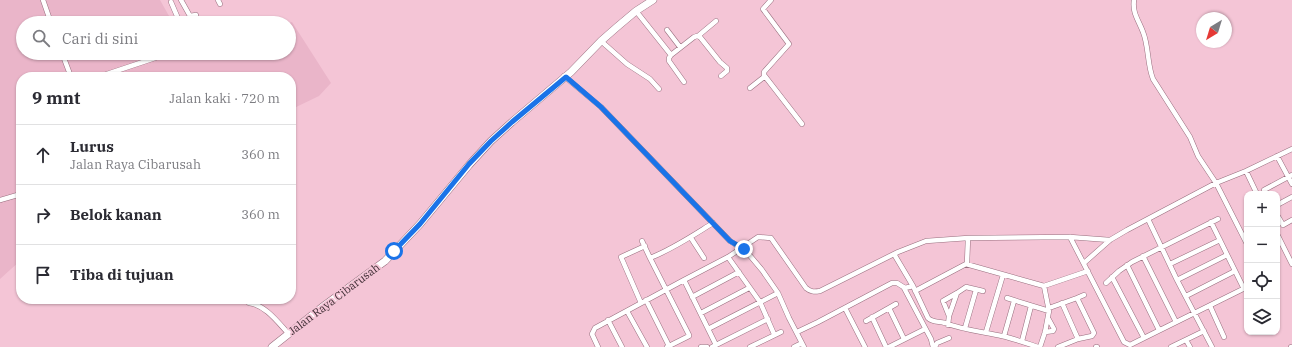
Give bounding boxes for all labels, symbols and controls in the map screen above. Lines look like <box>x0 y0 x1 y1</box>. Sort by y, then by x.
north arrow <box>1196 12 1232 48</box>
search box <box>16 16 296 60</box>
icon: search <box>30 27 52 49</box>
text: Cari di sini <box>62 29 138 48</box>
text: 9 mnt <box>32 87 80 109</box>
text: Jalan kaki · 720 m <box>169 90 280 107</box>
text: Lurus <box>70 137 114 156</box>
icon: ahead <box>32 144 54 166</box>
text: 360 m <box>241 146 280 163</box>
text: Jalan Raya Cibarusah <box>70 156 201 173</box>
map controls <box>1244 191 1280 335</box>
button: + <box>1244 191 1280 227</box>
icon: right <box>32 204 54 226</box>
text: Belok kanan <box>70 205 162 224</box>
text: 360 m <box>241 206 280 223</box>
button: − <box>1244 227 1280 263</box>
route end <box>735 240 753 258</box>
route start <box>385 242 403 260</box>
street label: Jalan Raya Cibarusah <box>286 260 383 338</box>
button: locate <box>1244 263 1280 299</box>
icon: arrive <box>32 264 54 286</box>
text: Tiba di tujuan <box>70 265 174 284</box>
button: layers <box>1244 299 1280 335</box>

